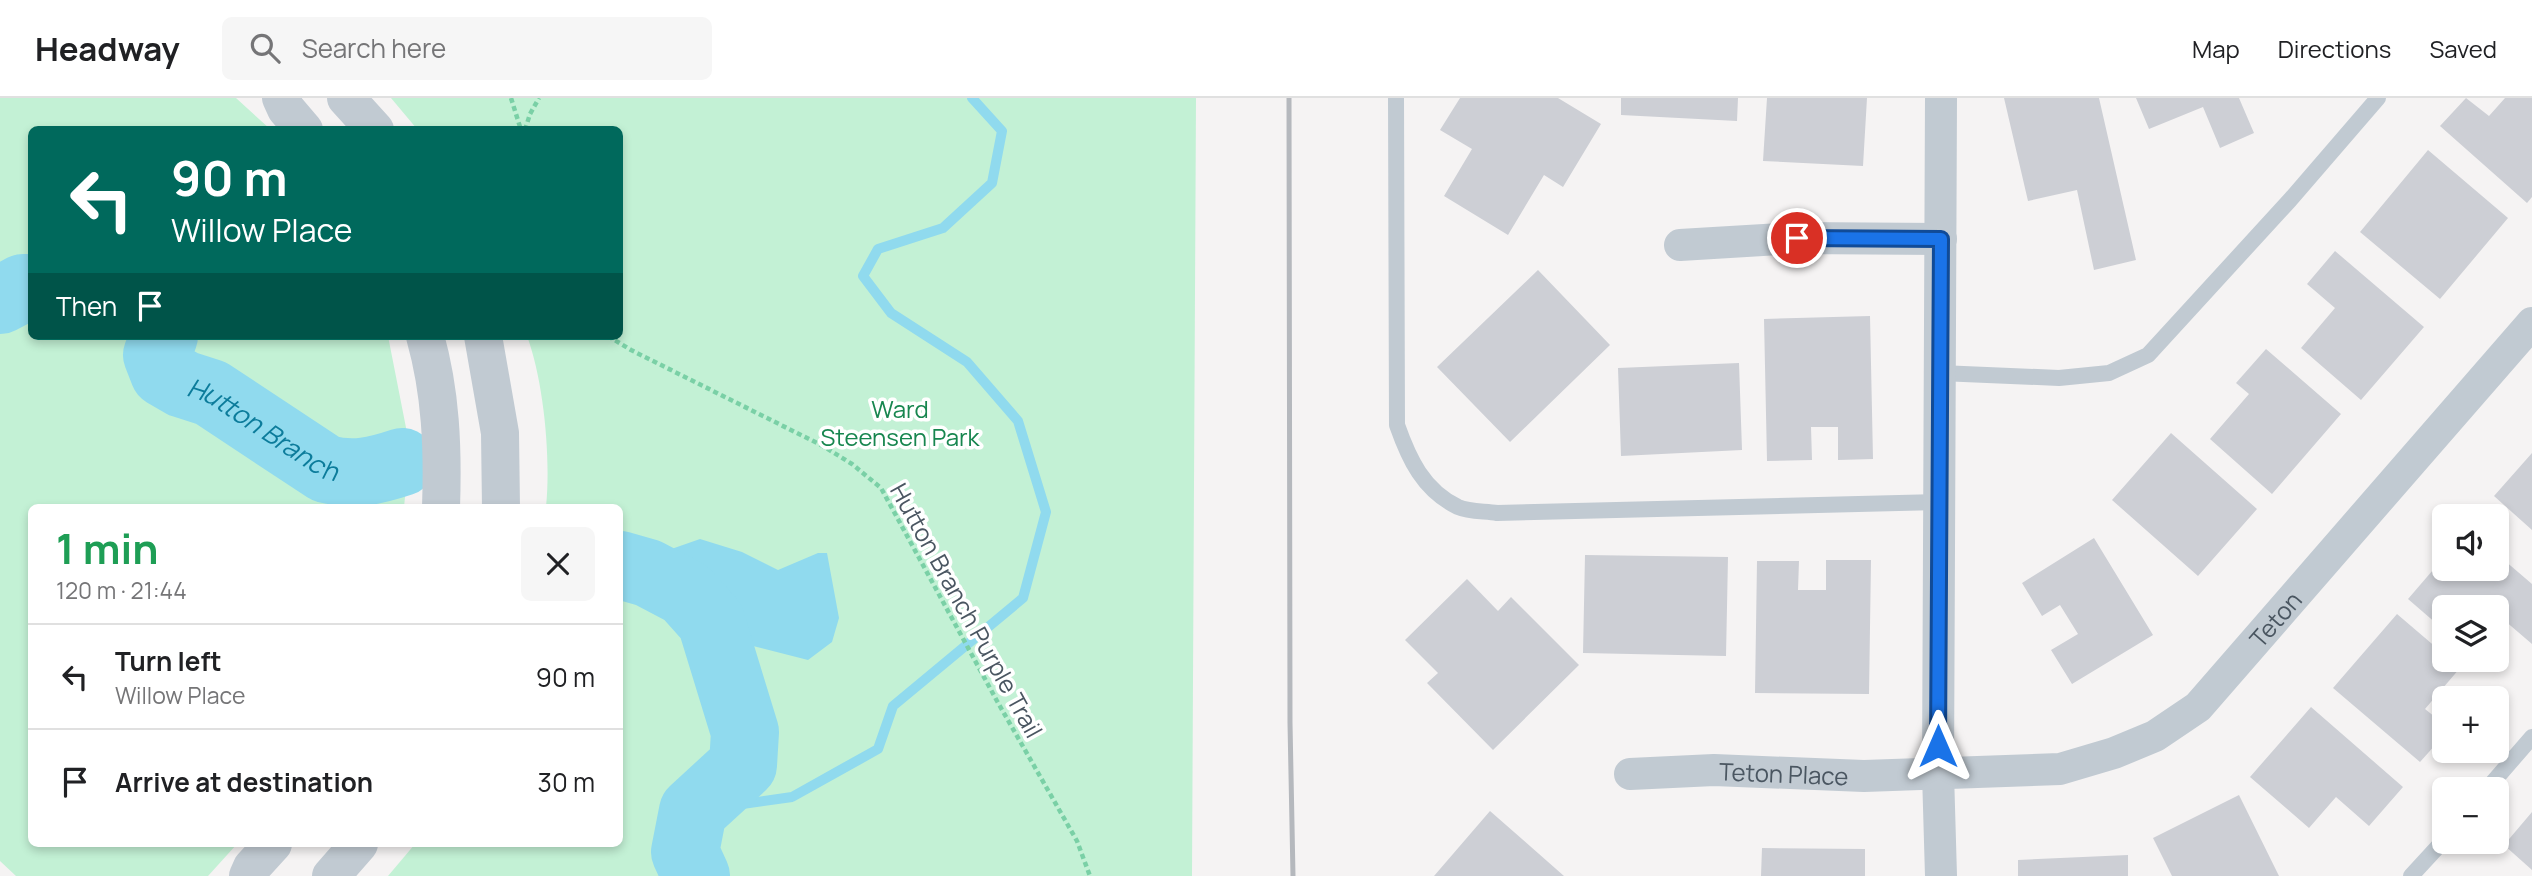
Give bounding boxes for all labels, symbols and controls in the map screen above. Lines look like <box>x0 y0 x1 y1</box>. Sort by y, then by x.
search box <box>222 17 712 80</box>
text: Headway <box>35 26 180 71</box>
icon: search <box>246 29 284 67</box>
text: Search here <box>302 30 446 66</box>
text: Map <box>2192 32 2240 65</box>
text: Directions <box>2278 32 2391 65</box>
text: Saved <box>2429 32 2497 65</box>
text: 90 m <box>171 144 288 211</box>
icon: left <box>56 154 147 245</box>
text: Willow Place <box>171 208 352 252</box>
pin <box>1767 208 1827 268</box>
icon: arrive <box>1778 219 1816 257</box>
icon: arrive <box>131 287 169 325</box>
text: Then <box>56 288 117 324</box>
water label: Hutton Branch <box>183 369 343 489</box>
park label: Ward Steensen Park <box>820 392 981 453</box>
street label: Hutton Branch Purple Trail <box>883 477 1051 743</box>
map controls <box>2432 504 2509 854</box>
button: sound <box>2432 504 2509 581</box>
text: 1 min <box>56 519 159 577</box>
button: close <box>521 527 595 601</box>
text: 120 m · 21:44 <box>56 574 187 606</box>
street label: Teton <box>2241 584 2308 654</box>
button: layers <box>2432 595 2509 672</box>
text: Turn left <box>115 643 222 679</box>
icon: left <box>56 658 94 696</box>
text: 90 m <box>536 659 595 695</box>
text: Willow Place <box>115 679 245 711</box>
button: + <box>2432 686 2509 763</box>
position arrow <box>1901 709 1975 783</box>
street label: Teton Place <box>1719 754 1849 792</box>
icon: arrive <box>56 763 94 801</box>
text: Arrive at destination <box>115 764 373 800</box>
text: 30 m <box>538 764 595 800</box>
button: − <box>2432 777 2509 854</box>

